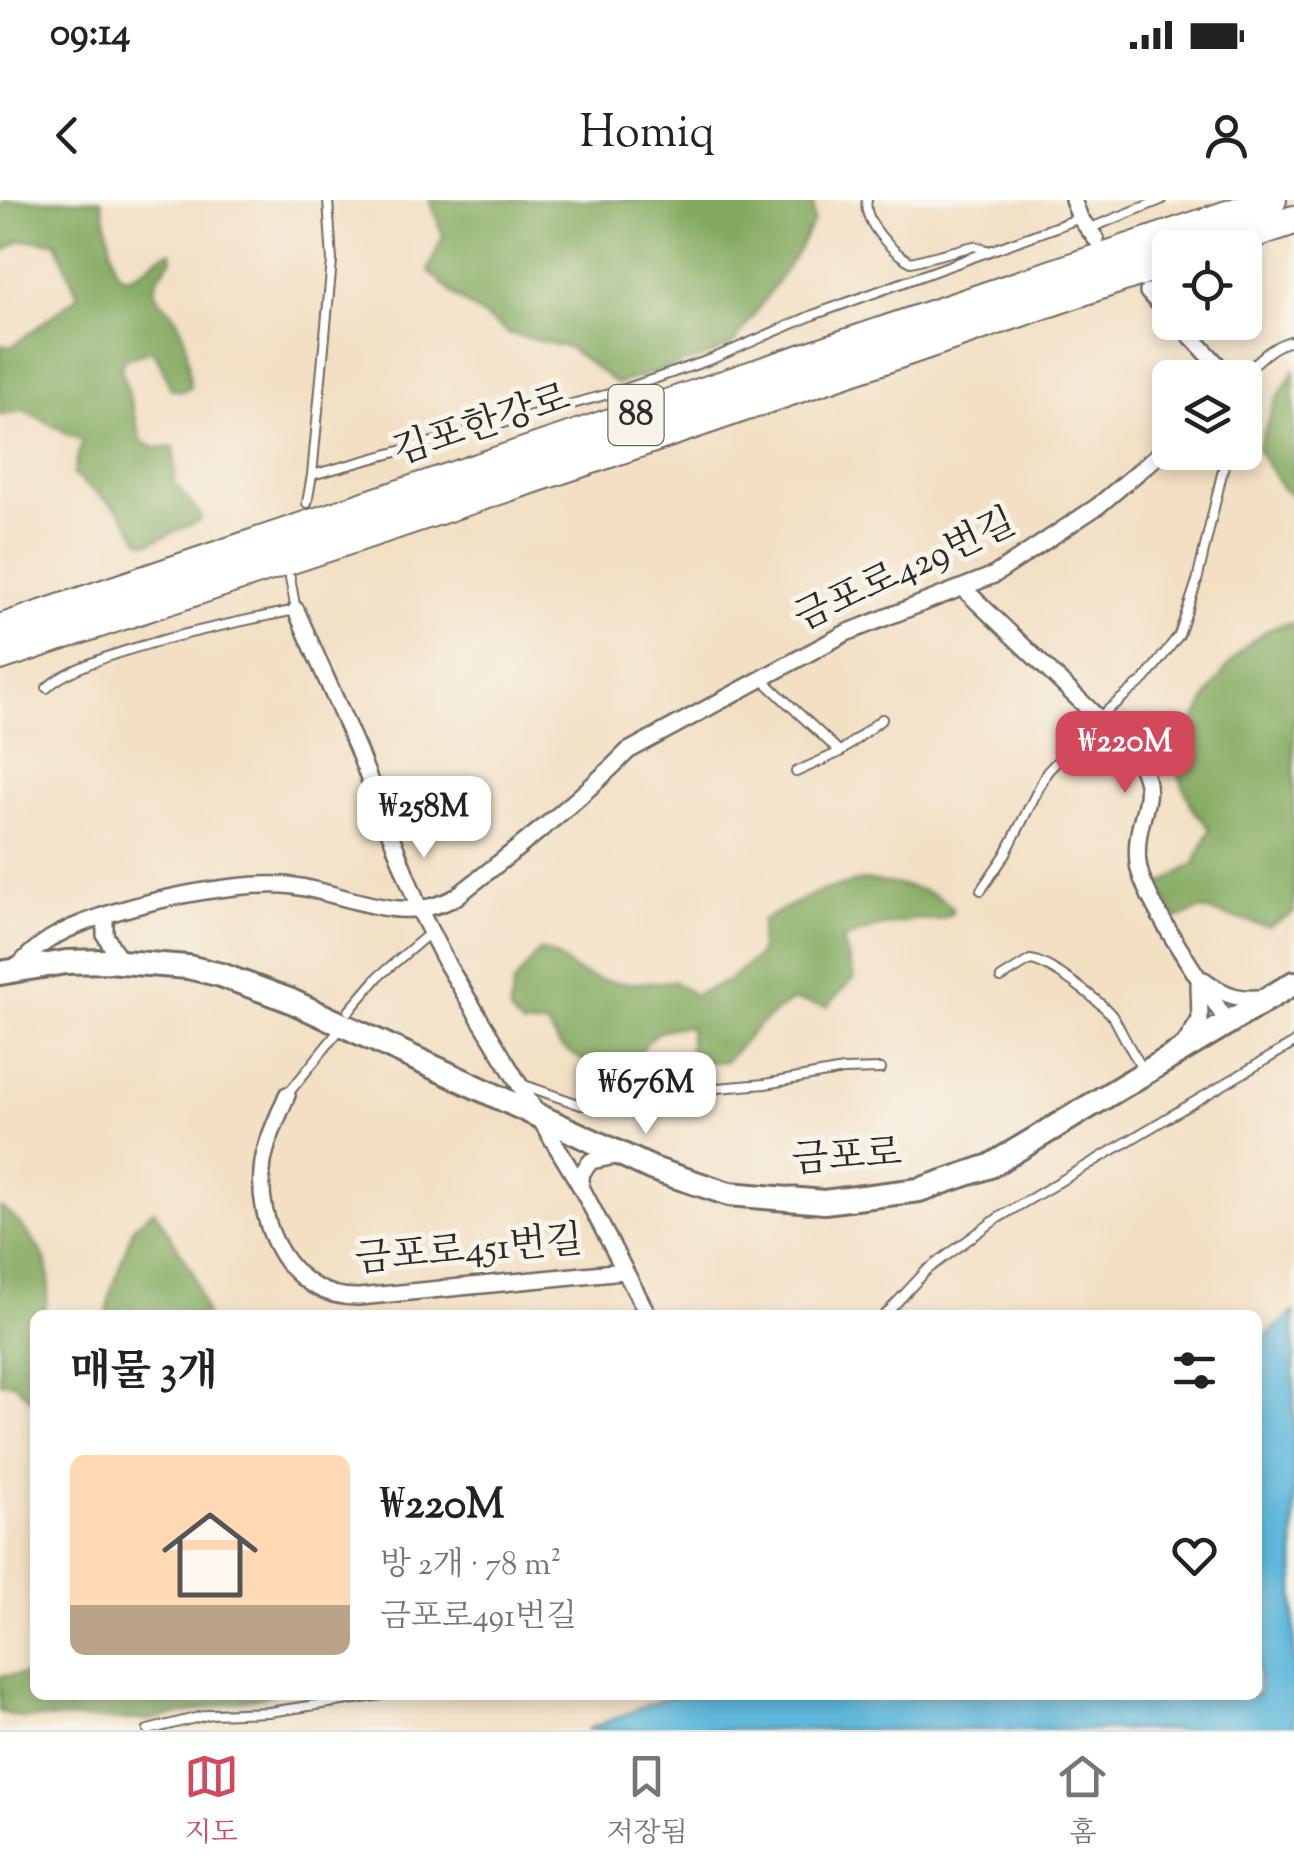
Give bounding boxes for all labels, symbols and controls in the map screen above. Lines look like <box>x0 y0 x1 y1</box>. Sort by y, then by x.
text: 09:14 <box>50 8 131 62</box>
text: Homiq <box>579 103 715 168</box>
icon: back <box>40 108 95 163</box>
icon: person <box>1199 108 1254 163</box>
map controls <box>1152 230 1262 470</box>
button: locate <box>1152 230 1262 340</box>
button: layers <box>1152 360 1262 470</box>
street label: 김포한강로 <box>386 373 578 481</box>
road number: 88 <box>608 385 664 445</box>
street label: 금포로429번길 <box>786 497 1026 647</box>
pin: ₩220M <box>1055 711 1195 796</box>
text: ₩220M <box>1078 720 1172 766</box>
pin: ₩258M <box>354 776 494 861</box>
text: ₩258M <box>379 785 469 831</box>
pin: ₩676M <box>576 1052 716 1137</box>
text: ₩676M <box>598 1061 694 1107</box>
street label: 금포로 <box>790 1128 904 1190</box>
street label: 금포로451번길 <box>353 1215 585 1289</box>
icon: filters <box>1167 1343 1222 1398</box>
text: 매물 3개 <box>70 1344 218 1404</box>
text: ₩220M <box>380 1477 504 1537</box>
icon: home <box>150 1495 270 1615</box>
icon: heart <box>1167 1528 1222 1583</box>
text: 방 2개 · 78 m² <box>380 1543 561 1589</box>
text: 금포로491번길 <box>380 1595 577 1641</box>
tab: 지도 <box>184 1749 239 1854</box>
tab: 저장됨 <box>606 1749 688 1854</box>
tab: 홈 <box>1055 1749 1110 1854</box>

